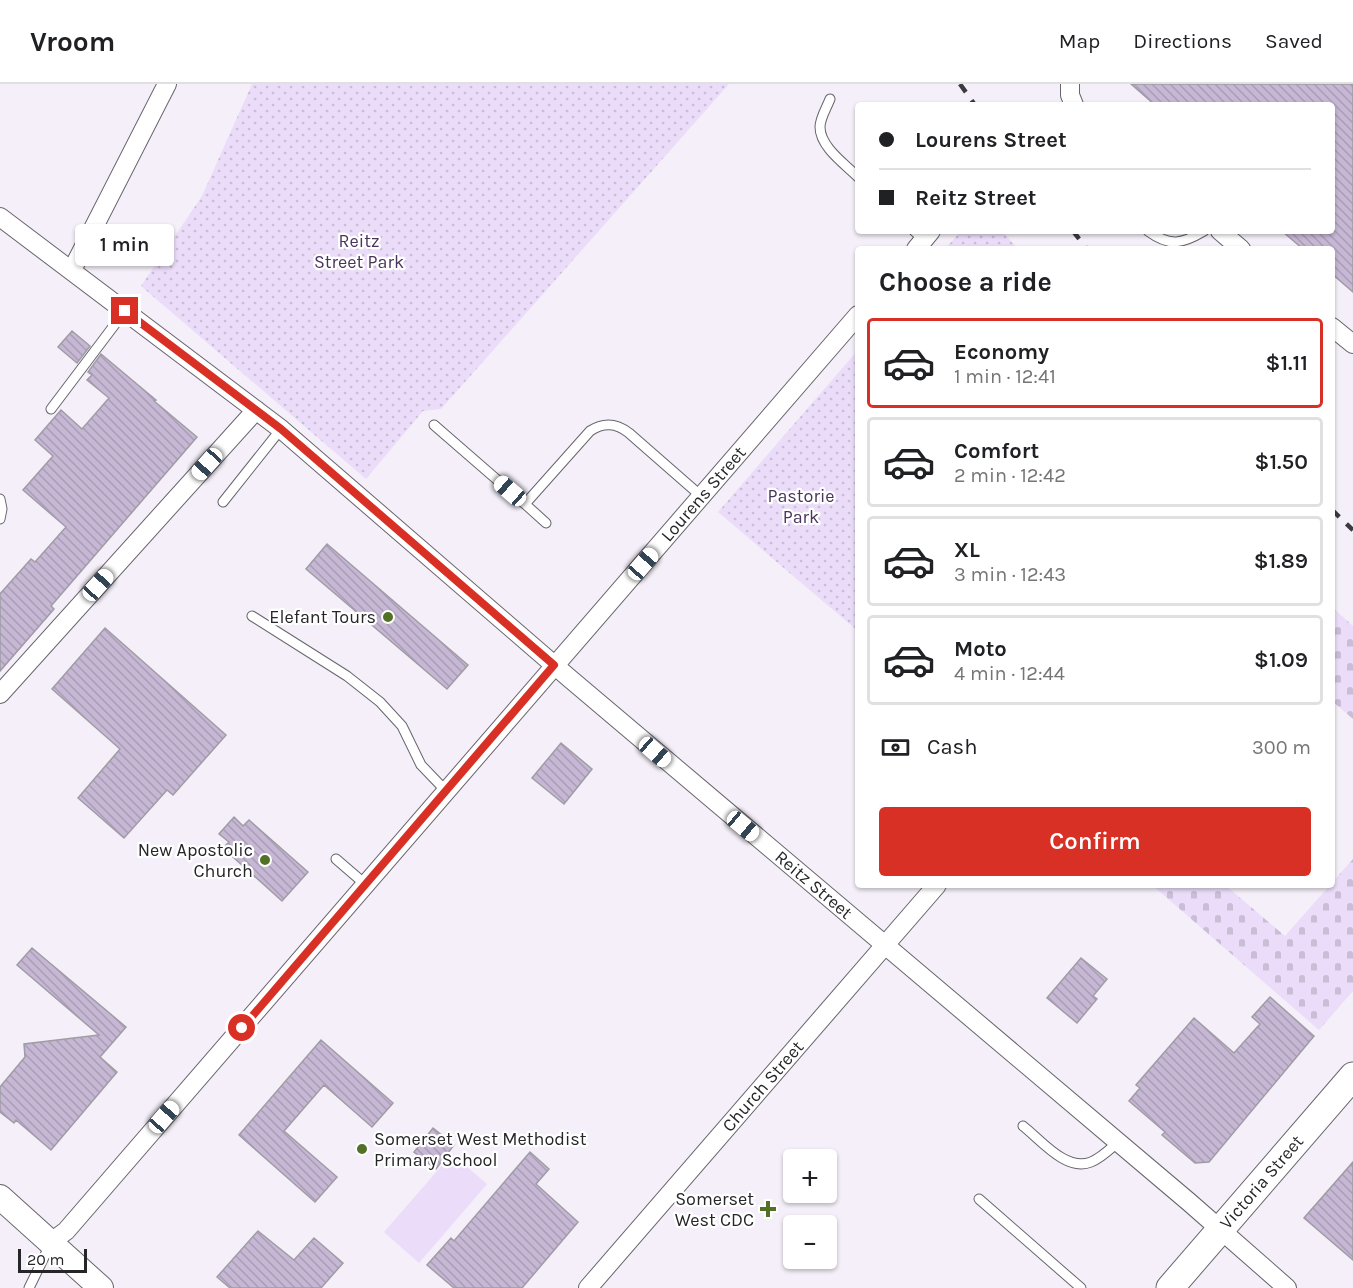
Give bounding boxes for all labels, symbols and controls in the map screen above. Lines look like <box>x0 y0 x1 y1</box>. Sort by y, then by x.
text: Vroom <box>30 25 115 58</box>
text: Map <box>1059 29 1100 53</box>
text: Directions <box>1133 29 1232 53</box>
text: Saved <box>1265 29 1323 53</box>
text: Lourens Street <box>915 127 1067 153</box>
text: Reitz Street <box>915 185 1037 211</box>
callout: 1 min <box>76 224 174 266</box>
park label: Reitz Street Park <box>314 230 404 273</box>
text: 1 min <box>100 233 149 256</box>
text: Choose a ride <box>879 266 1052 298</box>
route end <box>111 297 138 324</box>
icon: car <box>882 336 936 390</box>
text: Economy <box>954 339 1049 365</box>
text: $1.11 <box>1266 350 1308 376</box>
text: 1 min · 12:41 <box>954 365 1056 388</box>
icon: car <box>882 435 936 489</box>
text: Comfort <box>954 438 1039 464</box>
street label: Lourens Street <box>656 442 751 546</box>
car <box>188 445 226 483</box>
text: $1.50 <box>1255 449 1308 475</box>
text: 2 min · 12:42 <box>954 464 1066 487</box>
car <box>491 472 529 510</box>
park label: Pastorie Park <box>767 485 835 528</box>
icon: car <box>882 534 936 588</box>
text: XL <box>954 537 980 563</box>
car <box>624 545 662 583</box>
text: $1.89 <box>1254 548 1308 574</box>
text: 3 min · 12:43 <box>954 563 1066 586</box>
car <box>79 566 117 604</box>
place label: Elefant Tours <box>269 606 376 628</box>
marker: Elefant Tours <box>381 610 395 624</box>
icon: car <box>882 633 936 687</box>
text: Moto <box>954 636 1007 662</box>
text: $1.09 <box>1254 647 1308 673</box>
text: 4 min · 12:44 <box>954 662 1065 685</box>
icon: cash <box>879 731 912 764</box>
car <box>636 733 674 771</box>
text: Cash <box>927 734 977 760</box>
text: 300 m <box>1252 736 1311 759</box>
button: Confirm <box>879 807 1311 876</box>
car <box>723 808 763 844</box>
place label: New Apostolic Church <box>138 839 253 882</box>
street label: Reitz Street <box>770 846 857 924</box>
marker: New Apostolic Church <box>258 853 272 867</box>
route start <box>228 1014 255 1041</box>
street label: Church Street <box>717 1036 808 1136</box>
car <box>145 1098 183 1136</box>
place label: Somerset West Methodist Primary School <box>374 1128 587 1171</box>
street label: Victoria Street <box>1215 1130 1308 1233</box>
marker: Somerset West Methodist Primary School <box>355 1142 369 1156</box>
map controls <box>783 1149 837 1269</box>
button: + <box>783 1149 837 1203</box>
place label: Somerset West CDC <box>675 1188 754 1231</box>
marker: Somerset West CDC <box>759 1200 777 1218</box>
button: − <box>783 1215 837 1269</box>
scale bar <box>18 1246 87 1274</box>
text: 20 m <box>27 1250 65 1269</box>

